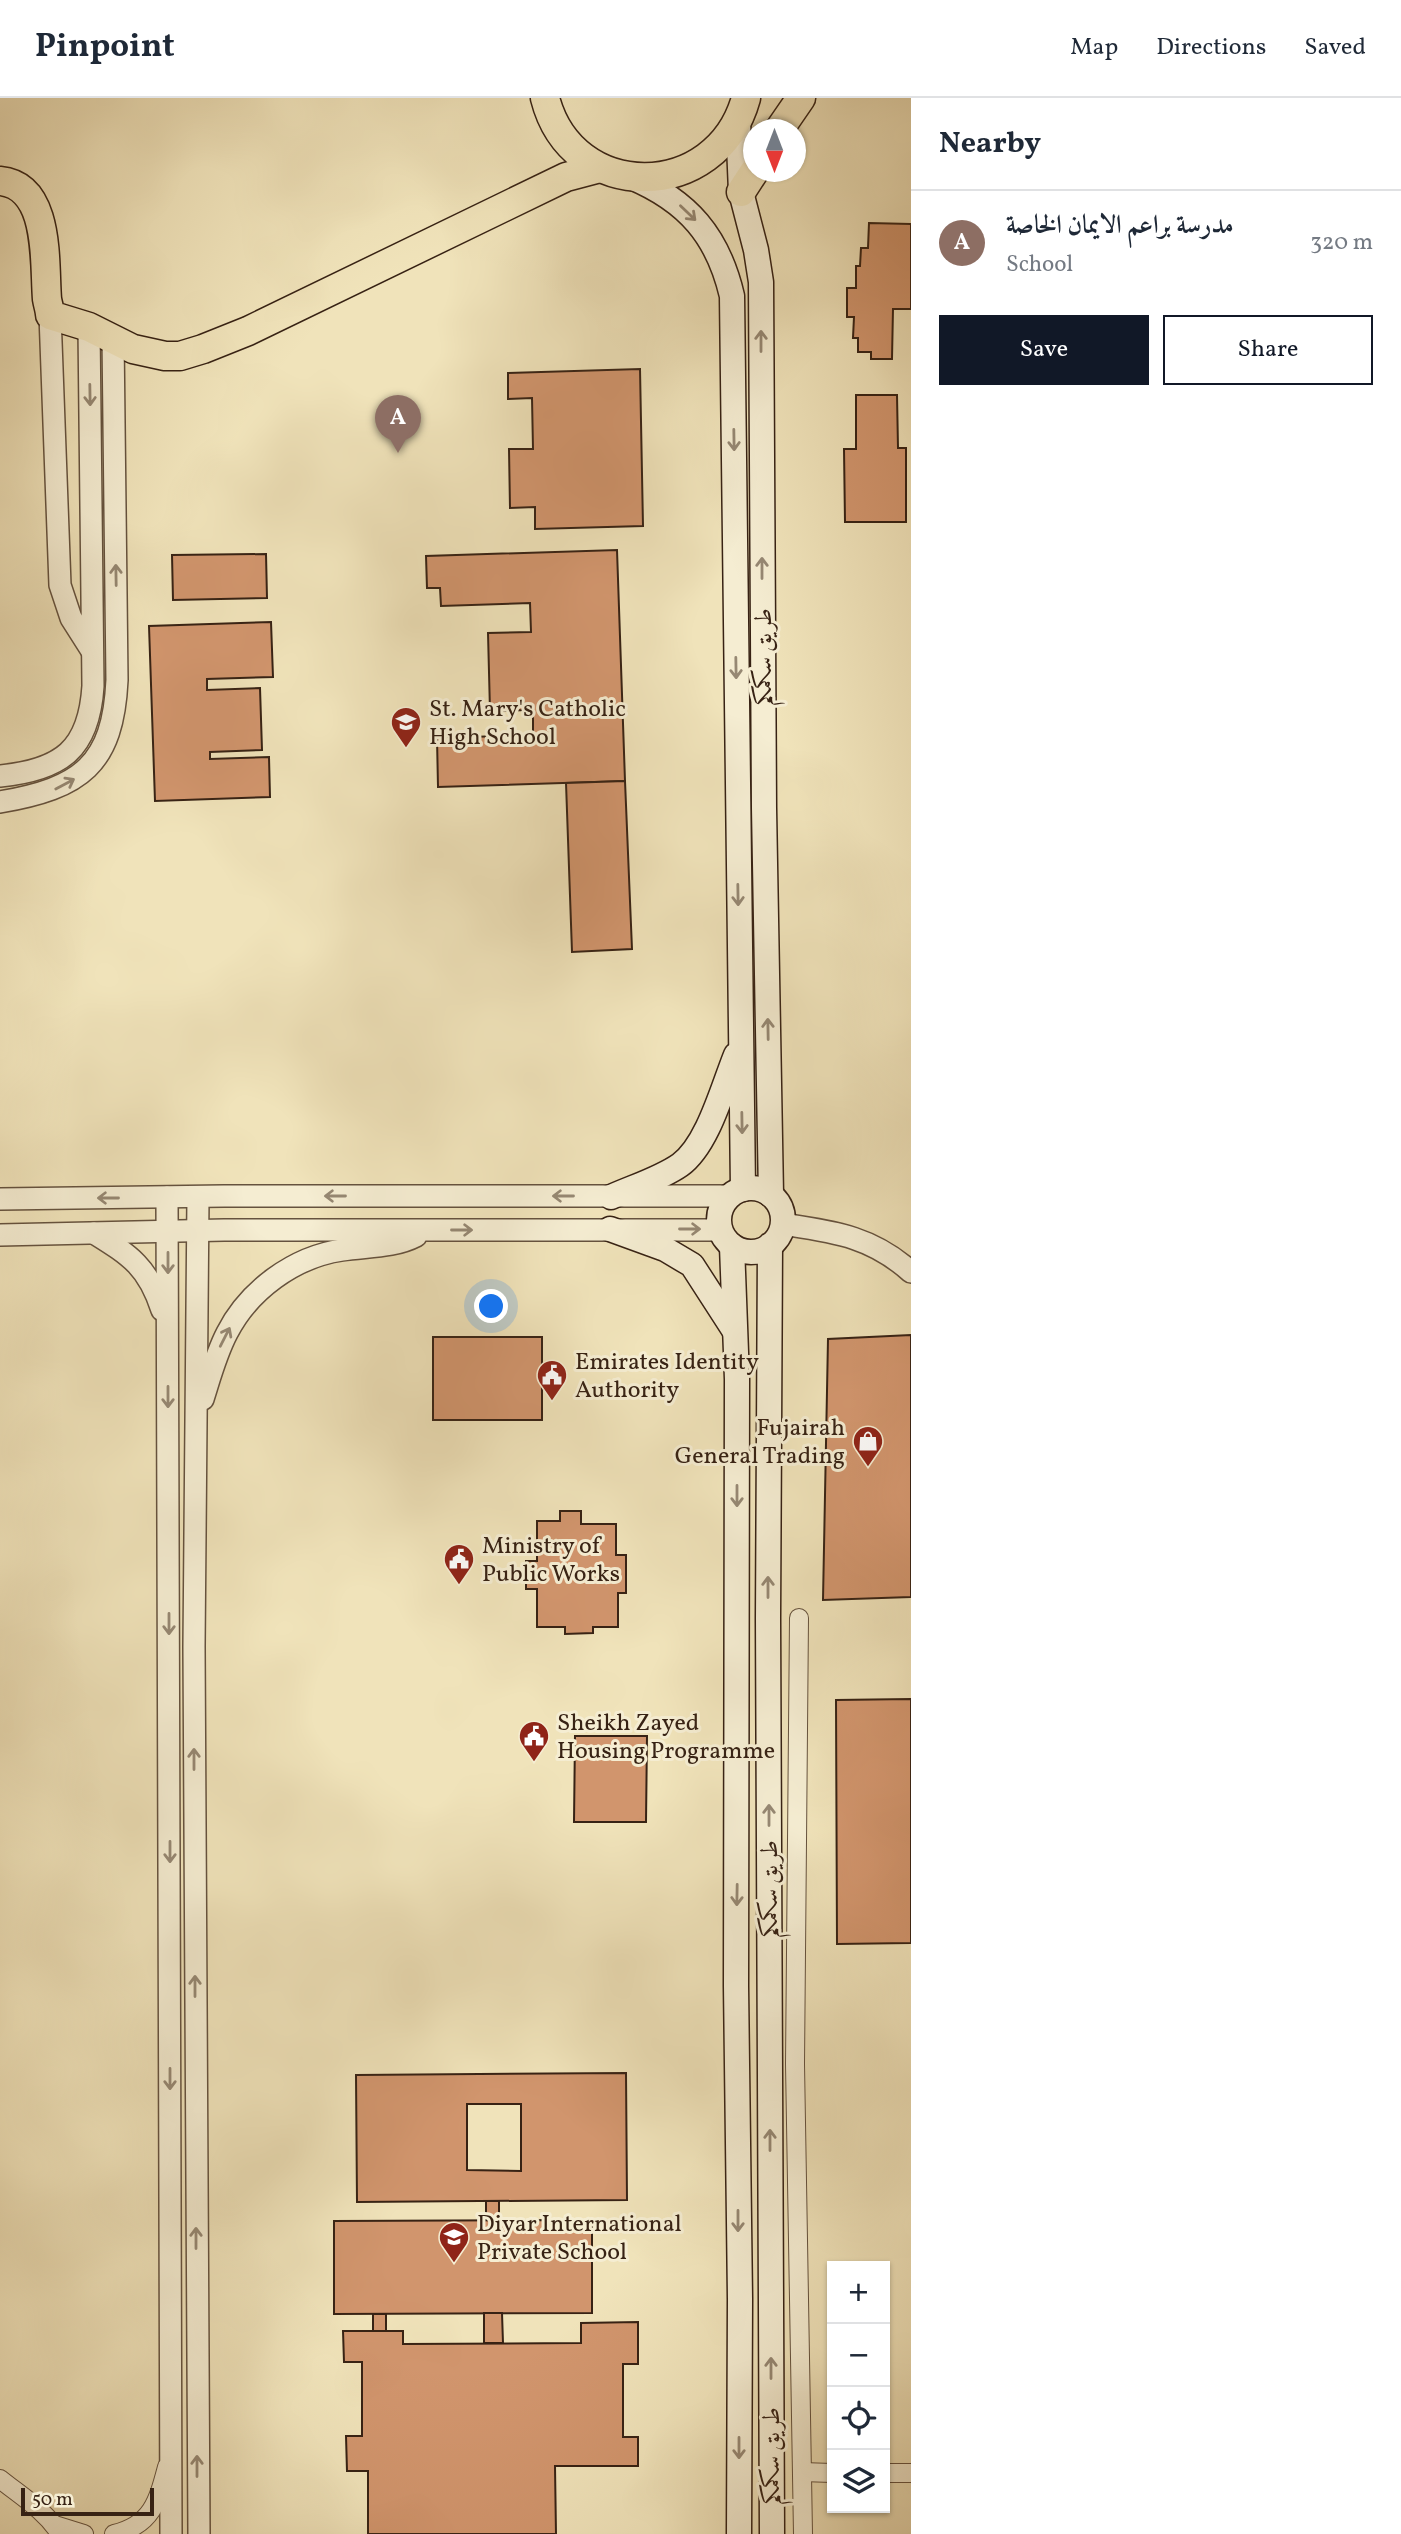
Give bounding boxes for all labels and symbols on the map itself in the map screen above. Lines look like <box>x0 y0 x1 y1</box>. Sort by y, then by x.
north arrow <box>743 119 806 182</box>
one-way arrow <box>680 204 697 221</box>
one-way arrow <box>754 330 768 353</box>
one-way arrow <box>83 384 96 407</box>
pin: A <box>375 395 421 453</box>
one-way arrow <box>727 429 741 452</box>
one-way arrow <box>755 557 769 580</box>
one-way arrow <box>109 564 123 587</box>
street label: طريق سكمكم <box>748 608 785 706</box>
one-way arrow <box>729 656 743 679</box>
place label: St. Mary's Catholic High School <box>429 693 626 755</box>
school or university icon: St. Mary's Catholic High School <box>389 705 423 749</box>
one-way arrow <box>54 776 75 790</box>
one-way arrow <box>732 884 745 907</box>
one-way arrow <box>761 1018 775 1041</box>
one-way arrow <box>735 1111 749 1134</box>
one-way arrow <box>324 1189 347 1203</box>
one-way arrow <box>551 1189 574 1203</box>
one-way arrow <box>96 1191 119 1205</box>
one-way arrow <box>678 1222 701 1236</box>
one-way arrow <box>450 1223 473 1237</box>
one-way arrow <box>161 1251 175 1274</box>
your location <box>474 1289 508 1323</box>
one-way arrow <box>219 1327 233 1348</box>
place label: Emirates Identity Authority <box>575 1346 759 1408</box>
public building icon: Emirates Identity Authority <box>535 1358 569 1402</box>
one-way arrow <box>161 1385 175 1408</box>
place label: Fujairah General Trading <box>675 1412 845 1474</box>
shop icon: Fujairah General Trading <box>851 1424 885 1468</box>
one-way arrow <box>730 1485 744 1508</box>
place label: Ministry of Public Works <box>482 1530 620 1592</box>
public building icon: Ministry of Public Works <box>442 1542 476 1586</box>
one-way arrow <box>761 1576 775 1599</box>
one-way arrow <box>162 1613 176 1636</box>
place label: Sheikh Zayed Housing Programme <box>557 1707 775 1769</box>
public building icon: Sheikh Zayed Housing Programme <box>517 1719 551 1763</box>
one-way arrow <box>187 1748 201 1771</box>
one-way arrow <box>762 1804 776 1827</box>
one-way arrow <box>163 1840 177 1863</box>
street label: طريق سكمكم <box>754 1840 791 1938</box>
one-way arrow <box>730 1884 744 1907</box>
one-way arrow <box>188 1975 202 1998</box>
one-way arrow <box>163 2068 177 2091</box>
one-way arrow <box>763 2129 777 2152</box>
place label: Diyar International Private School <box>477 2208 682 2270</box>
one-way arrow <box>731 2209 745 2232</box>
school or university icon: Diyar International Private School <box>437 2220 471 2264</box>
one-way arrow <box>190 2227 203 2250</box>
one-way arrow <box>764 2357 778 2380</box>
street label: طريق سكمكم <box>756 2407 793 2505</box>
one-way arrow <box>732 2437 746 2460</box>
one-way arrow <box>191 2455 204 2478</box>
scale bar <box>21 2485 154 2517</box>

